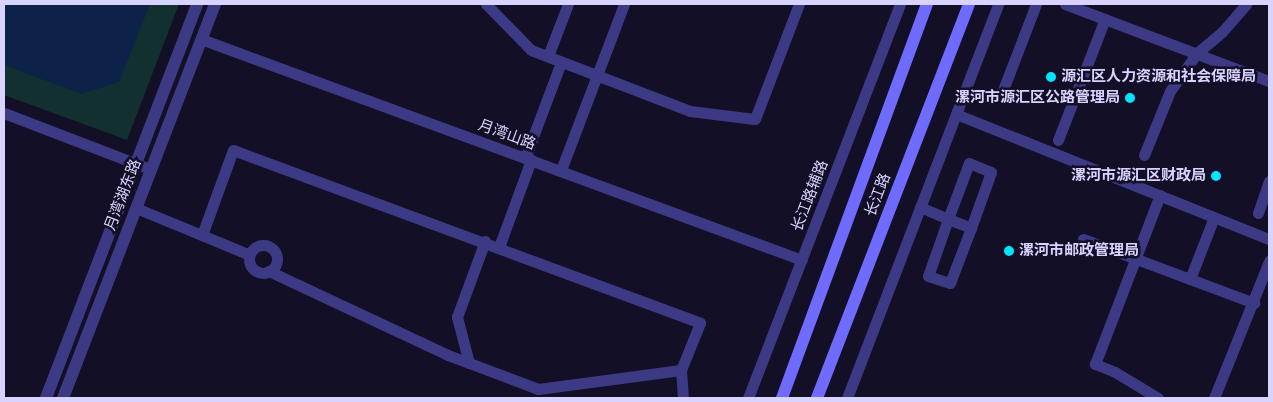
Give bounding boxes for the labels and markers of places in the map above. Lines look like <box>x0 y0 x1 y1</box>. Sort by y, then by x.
place label: 源汇区人力资源和社会保障局 <box>1061 68 1256 86</box>
marker: 源汇区人力资源和社会保障局 <box>1045 71 1057 83</box>
place label: 漯河市源汇区公路管理局 <box>955 89 1120 107</box>
marker: 漯河市源汇区公路管理局 <box>1124 92 1136 104</box>
place label: 漯河市源汇区财政局 <box>1071 167 1206 185</box>
marker: 漯河市源汇区财政局 <box>1210 170 1222 182</box>
place label: 漯河市邮政管理局 <box>1019 242 1139 260</box>
marker: 漯河市邮政管理局 <box>1003 245 1015 257</box>

